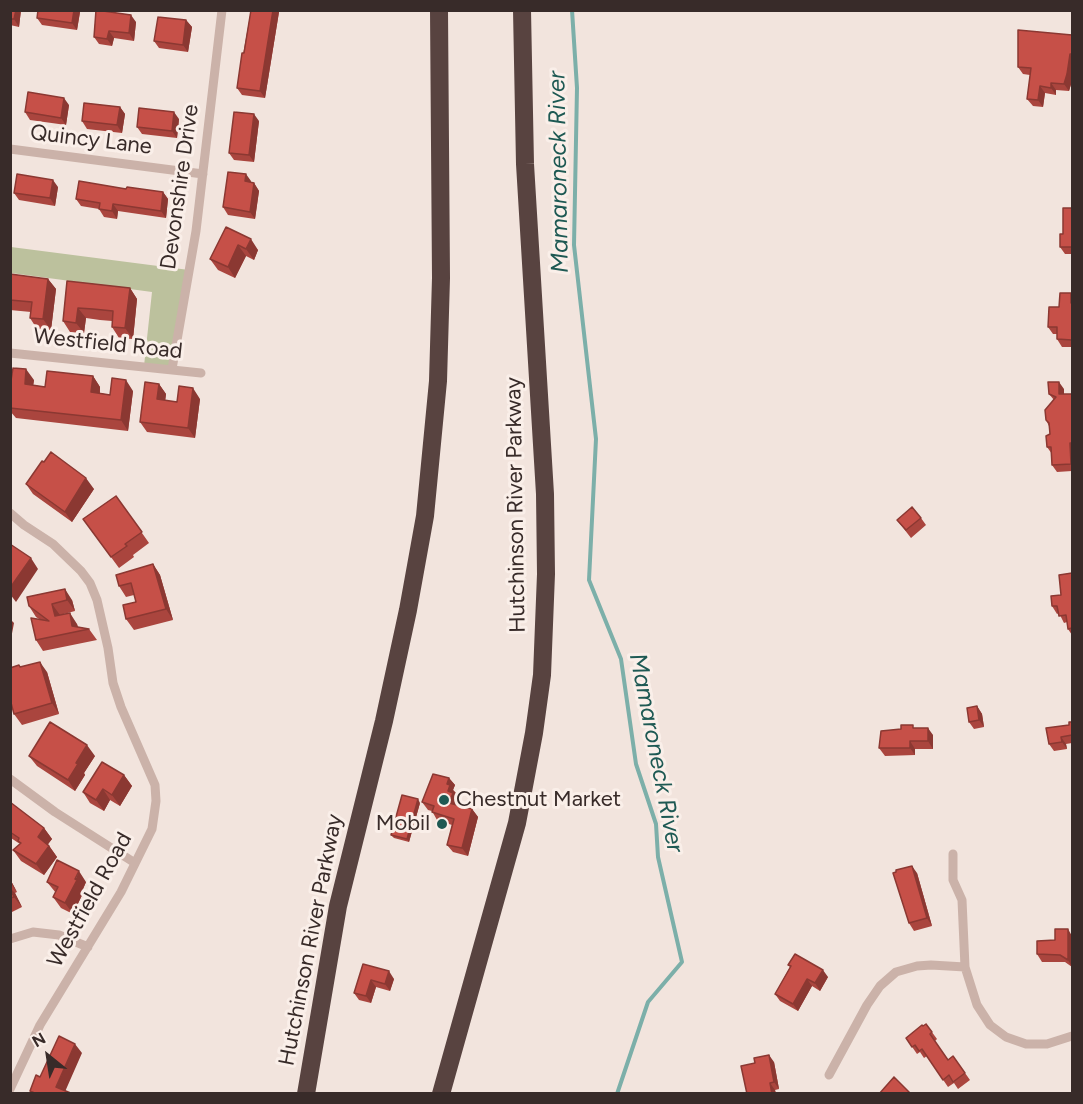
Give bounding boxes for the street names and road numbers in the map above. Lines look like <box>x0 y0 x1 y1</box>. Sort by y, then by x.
street label: Devonshire Drive <box>155 103 205 271</box>
street label: Quincy Lane <box>29 119 153 161</box>
street label: Westfield Road <box>32 323 184 365</box>
street label: Hutchinson River Parkway <box>501 377 531 633</box>
street label: Hutchinson River Parkway <box>274 812 348 1068</box>
street label: Westfield Road <box>42 828 138 972</box>

